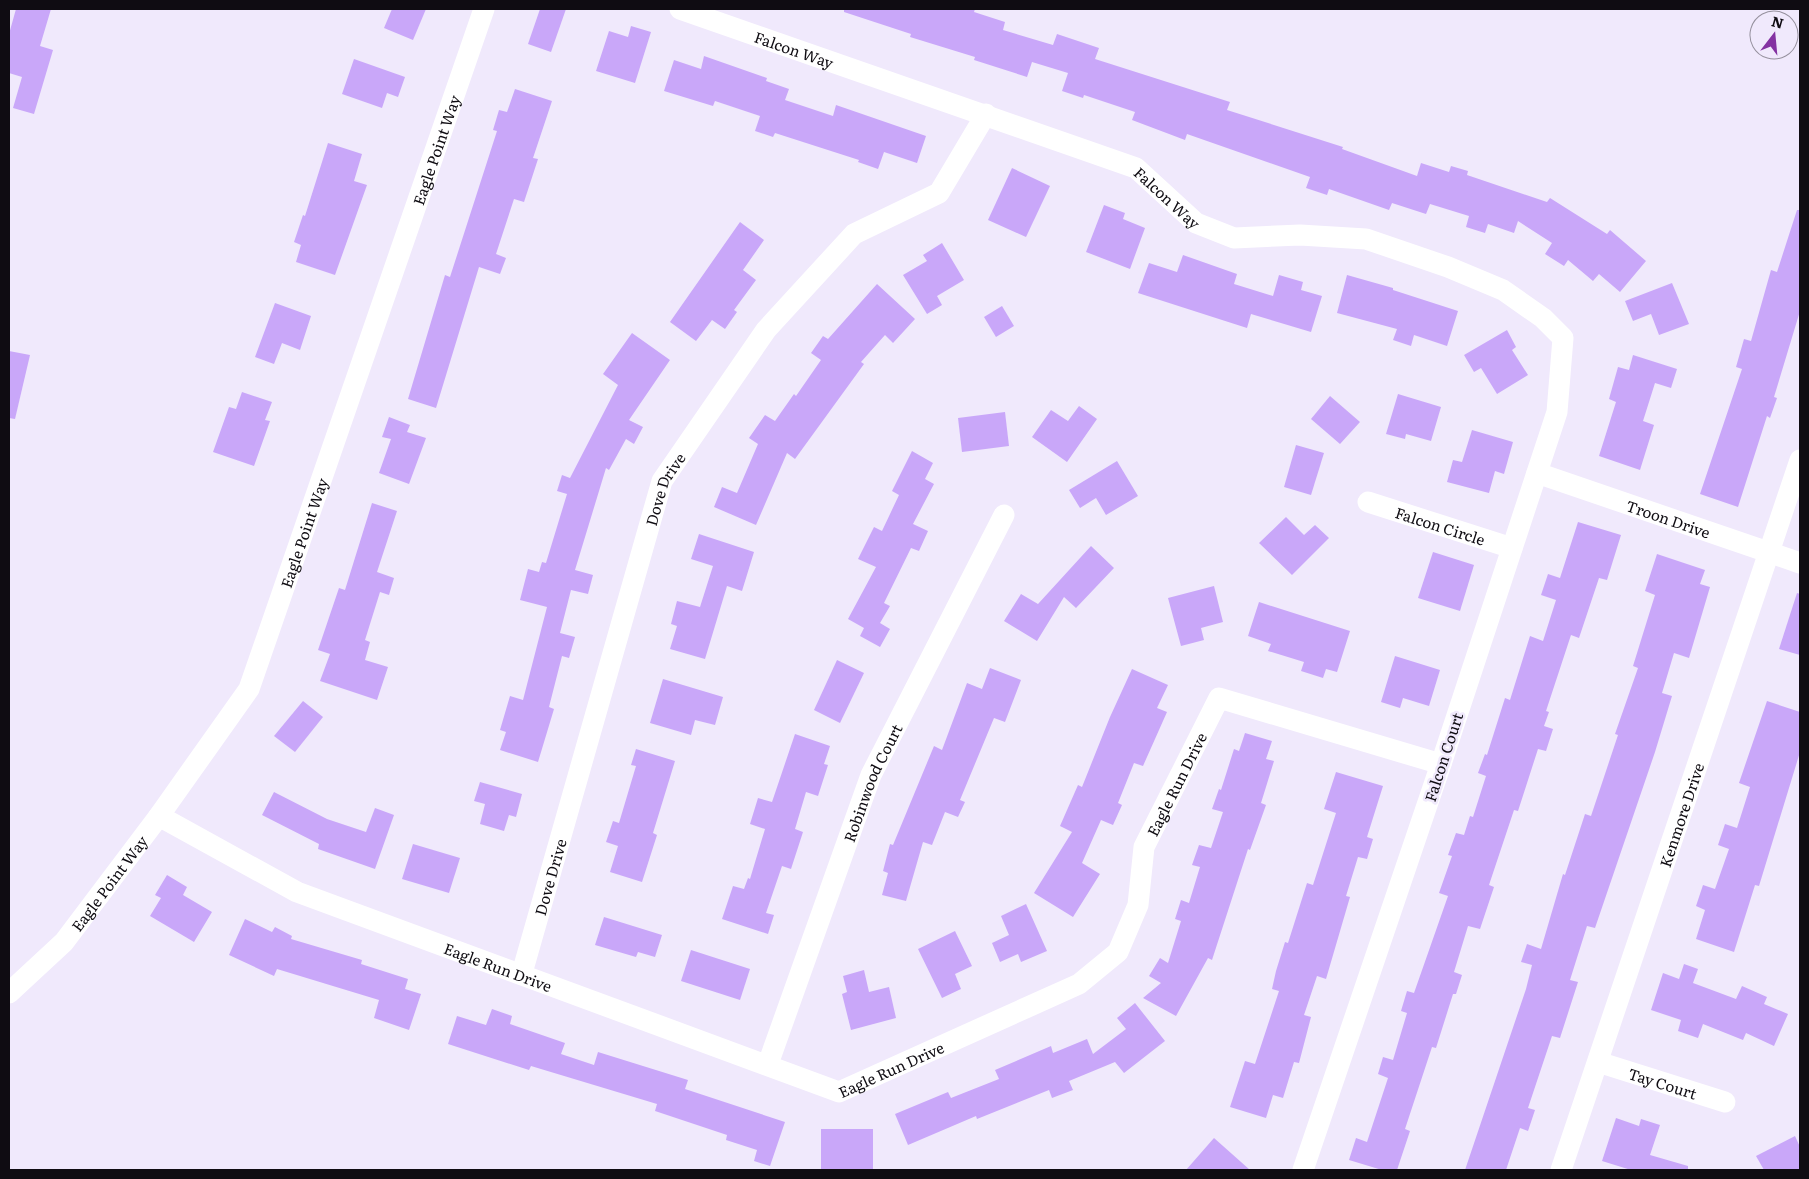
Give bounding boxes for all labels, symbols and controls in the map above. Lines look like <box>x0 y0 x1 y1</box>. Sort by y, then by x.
north arrow <box>1749 10 1799 60</box>
text: N <box>1769 10 1787 33</box>
street label: Falcon Way <box>751 24 837 73</box>
street label: Eagle Point Way <box>406 91 465 208</box>
street label: Falcon Way <box>1129 161 1206 234</box>
street label: Dove Drive <box>638 447 690 528</box>
street label: Eagle Point Way <box>273 474 333 591</box>
street label: Troon Drive <box>1623 493 1714 543</box>
street label: Falcon Circle <box>1393 500 1488 550</box>
street label: Falcon Court <box>1418 709 1468 805</box>
street label: Robinwood Court <box>837 719 907 845</box>
street label: Eagle Run Drive <box>1140 728 1212 840</box>
street label: Kenmore Drive <box>1652 759 1709 870</box>
street label: Eagle Point Way <box>65 830 153 936</box>
street label: Dove Drive <box>528 836 571 918</box>
street label: Eagle Run Drive <box>441 936 556 997</box>
street label: Eagle Run Drive <box>834 1035 947 1103</box>
street label: Tay Court <box>1626 1061 1700 1104</box>

